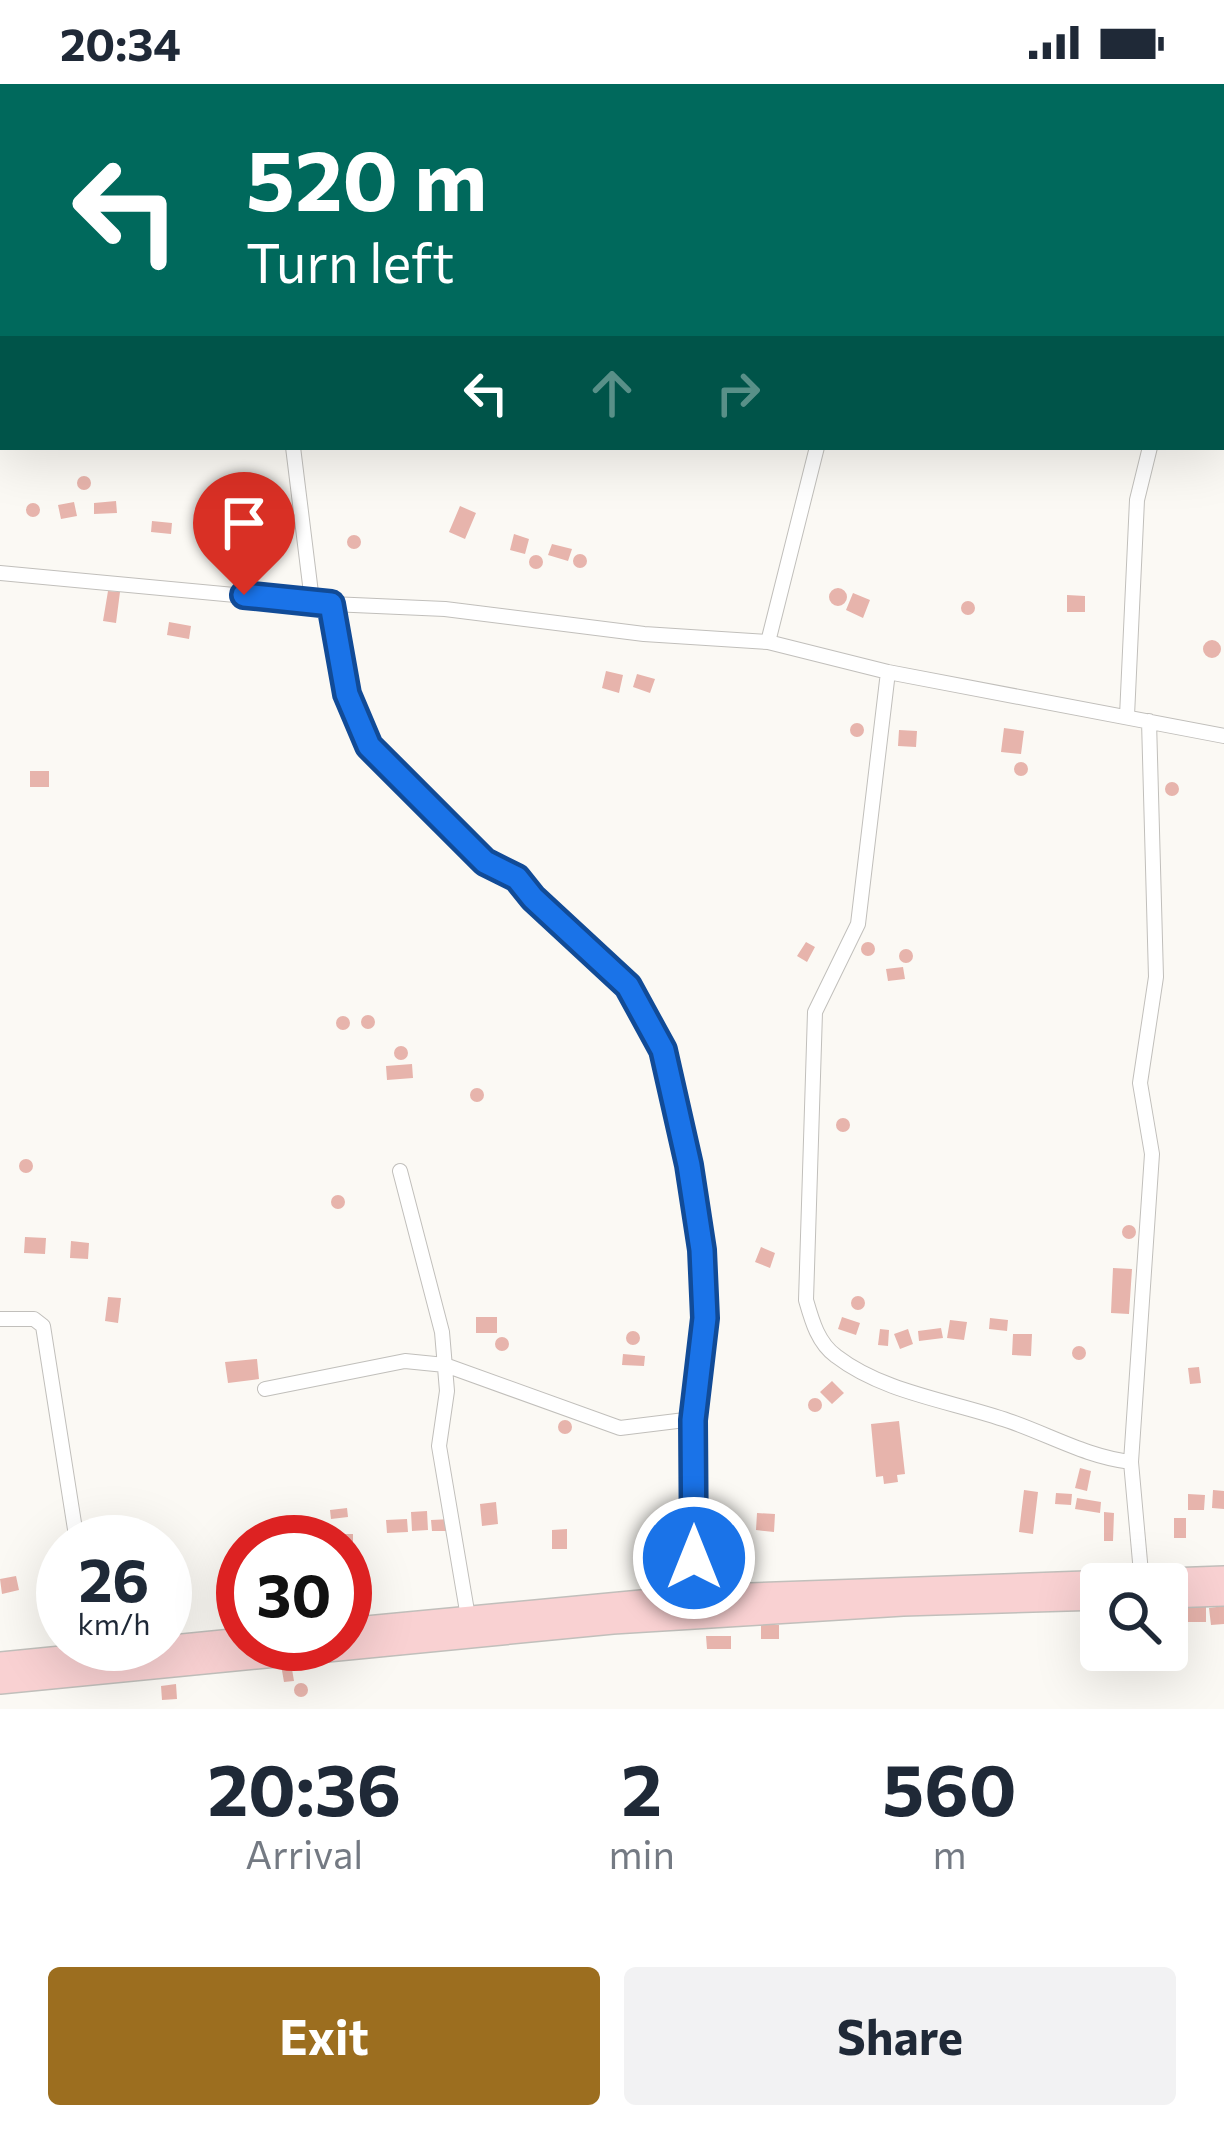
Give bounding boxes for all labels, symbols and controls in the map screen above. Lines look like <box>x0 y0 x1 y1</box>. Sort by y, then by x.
text: 20:34 <box>60 15 181 70</box>
text: 520 m <box>246 126 487 228</box>
icon: left <box>48 132 204 288</box>
text: Turn left <box>246 228 454 294</box>
icon: left <box>453 360 519 426</box>
icon: ahead <box>579 360 645 426</box>
icon: right <box>705 360 771 426</box>
pin <box>193 472 295 595</box>
icon: arrive <box>211 490 277 556</box>
position arrow <box>631 1495 757 1621</box>
speed limit sign: 30 <box>216 1515 372 1671</box>
text: 26 <box>79 1541 149 1614</box>
map controls <box>1080 1563 1188 1671</box>
button: search <box>1080 1563 1188 1671</box>
text: km/h <box>78 1604 150 1641</box>
text: 20:36 <box>207 1743 401 1831</box>
text: 2 <box>621 1743 662 1831</box>
text: 560 <box>882 1743 1017 1831</box>
text: Arrival <box>245 1829 363 1877</box>
text: min <box>609 1829 675 1877</box>
text: m <box>932 1829 967 1877</box>
button: Exit <box>48 1967 600 2105</box>
button: Share <box>624 1967 1176 2105</box>

